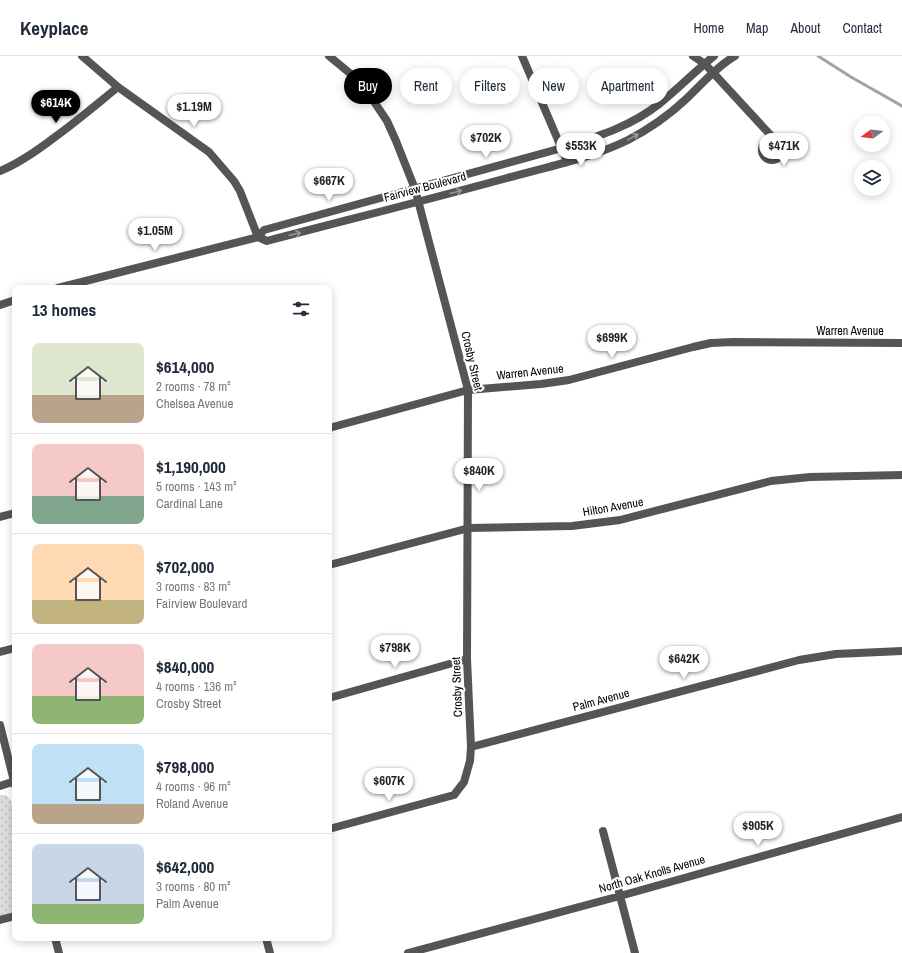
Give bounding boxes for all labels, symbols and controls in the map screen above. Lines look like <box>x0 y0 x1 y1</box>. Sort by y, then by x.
text: Keyplace <box>20 15 88 41</box>
text: Home <box>693 19 724 37</box>
text: Map <box>746 19 768 37</box>
text: About <box>790 19 820 37</box>
text: Contact <box>842 19 882 37</box>
chip: Buy <box>344 68 392 104</box>
chip: Rent <box>400 68 452 104</box>
chip: Filters <box>460 68 520 104</box>
chip: New <box>528 68 579 104</box>
chip: Apartment <box>587 68 668 104</box>
pin: $614K <box>28 90 84 124</box>
text: $614K <box>40 94 72 111</box>
pin: $1.19M <box>161 94 227 128</box>
text: $1.19M <box>176 98 212 115</box>
north arrow <box>854 116 890 152</box>
map controls <box>854 116 890 196</box>
pin: $702K <box>458 125 514 159</box>
text: $702K <box>470 129 502 146</box>
one-way arrow <box>627 132 639 140</box>
pin: $553K <box>553 133 609 167</box>
pin: $471K <box>756 133 812 167</box>
text: $553K <box>565 137 597 154</box>
text: $471K <box>768 137 800 154</box>
button: layers <box>854 160 890 196</box>
pin: $667K <box>301 168 357 202</box>
street label: Fairview Boulevard <box>382 168 468 206</box>
text: $667K <box>313 172 345 189</box>
one-way arrow <box>449 188 462 195</box>
pin: $1.05M <box>122 218 188 252</box>
text: $1.05M <box>137 222 173 239</box>
one-way arrow <box>288 229 301 237</box>
text: 13 homes <box>32 298 96 321</box>
icon: filters <box>290 298 312 320</box>
street label: Warren Avenue <box>816 323 884 339</box>
pin: $699K <box>584 325 640 359</box>
text: $699K <box>596 329 628 346</box>
street label: Crosby Street <box>457 330 487 392</box>
text: $614,000 <box>156 355 214 378</box>
icon: home <box>64 359 112 407</box>
street label: Warren Avenue <box>496 361 564 383</box>
text: 2 rooms · 78 m² <box>156 378 231 395</box>
text: Chelsea Avenue <box>156 395 233 412</box>
text: $1,190,000 <box>156 455 226 478</box>
pin: $840K <box>451 458 507 492</box>
icon: home <box>64 460 112 508</box>
text: $840K <box>463 462 495 479</box>
text: 5 rooms · 143 m² <box>156 478 237 495</box>
street label: Hilton Avenue <box>582 494 644 520</box>
text: Cardinal Lane <box>156 495 223 512</box>
text: $702,000 <box>156 555 214 578</box>
icon: home <box>64 560 112 608</box>
text: 3 rooms · 83 m² <box>156 578 231 595</box>
text: Fairview Boulevard <box>156 595 247 612</box>
pin: $798K <box>367 635 423 669</box>
text: $798K <box>379 639 411 656</box>
pin: $642K <box>656 646 712 680</box>
text: $642K <box>668 650 700 667</box>
text: $840,000 <box>156 655 214 678</box>
street label: Crosby Street <box>448 656 466 717</box>
icon: home <box>64 660 112 708</box>
text: 4 rooms · 136 m² <box>156 678 237 695</box>
street label: Palm Avenue <box>571 685 631 715</box>
text: Crosby Street <box>156 695 221 712</box>
text: $798,000 <box>156 755 214 778</box>
icon: home <box>64 760 112 808</box>
pin: $607K <box>361 768 417 802</box>
text: $607K <box>373 772 405 789</box>
text: 4 rooms · 96 m² <box>156 778 231 795</box>
text: Roland Avenue <box>156 795 228 812</box>
pin: $905K <box>730 813 786 847</box>
text: $905K <box>742 817 774 834</box>
street label: North Oak Knolls Avenue <box>597 851 707 897</box>
text: $642,000 <box>156 855 214 878</box>
icon: home <box>64 860 112 908</box>
text: 3 rooms · 80 m² <box>156 878 231 895</box>
text: Palm Avenue <box>156 895 219 912</box>

